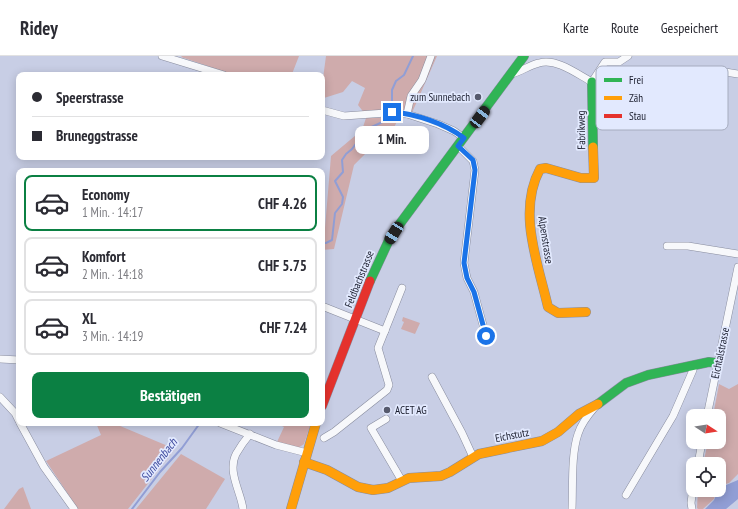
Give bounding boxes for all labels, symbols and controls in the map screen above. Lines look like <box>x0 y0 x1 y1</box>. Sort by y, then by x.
text: Ridey <box>20 16 58 40</box>
text: Karte <box>563 19 589 37</box>
text: Route <box>611 19 639 37</box>
text: Gespeichert <box>661 19 718 37</box>
legend <box>596 66 728 130</box>
text: Frei <box>629 73 644 87</box>
text: Speerstrasse <box>56 88 124 107</box>
place label: zum Sunnebach <box>410 90 470 104</box>
text: Zäh <box>629 91 643 105</box>
marker: zum Sunnebach <box>473 92 483 102</box>
route end <box>383 103 401 121</box>
car <box>468 104 492 130</box>
text: Stau <box>629 109 646 123</box>
street label: Fabrikweg <box>574 110 588 150</box>
text: Bruneggstrasse <box>56 126 138 145</box>
callout: 1 Min. <box>355 126 429 154</box>
text: 1 Min. <box>377 131 407 148</box>
icon: car <box>34 185 70 221</box>
text: Economy <box>82 185 130 204</box>
text: CHF 4.26 <box>258 194 307 213</box>
text: 1 Min. · 14:17 <box>82 204 143 221</box>
street label: Alpenstrasse <box>535 215 557 265</box>
car <box>383 220 405 246</box>
icon: car <box>34 247 70 283</box>
text: Komfort <box>82 247 126 266</box>
street label: Feldbachstrasse <box>341 248 377 310</box>
text: CHF 5.75 <box>258 256 307 275</box>
text: 2 Min. · 14:18 <box>82 266 143 283</box>
icon: car <box>34 309 70 345</box>
text: XL <box>82 309 96 328</box>
text: CHF 7.24 <box>260 318 307 337</box>
street label: Eichtalstrasse <box>708 326 732 380</box>
route start <box>477 327 495 345</box>
text: 3 Min. · 14:19 <box>82 328 143 345</box>
button: Bestätigen <box>32 372 309 418</box>
place label: ACET AG <box>395 403 427 417</box>
marker: ACET AG <box>382 405 392 415</box>
north arrow <box>686 409 726 449</box>
map controls <box>686 409 726 497</box>
street label: Eichstutz <box>494 425 530 445</box>
water label: Sunnenbach <box>137 435 181 484</box>
button: locate <box>686 457 726 497</box>

